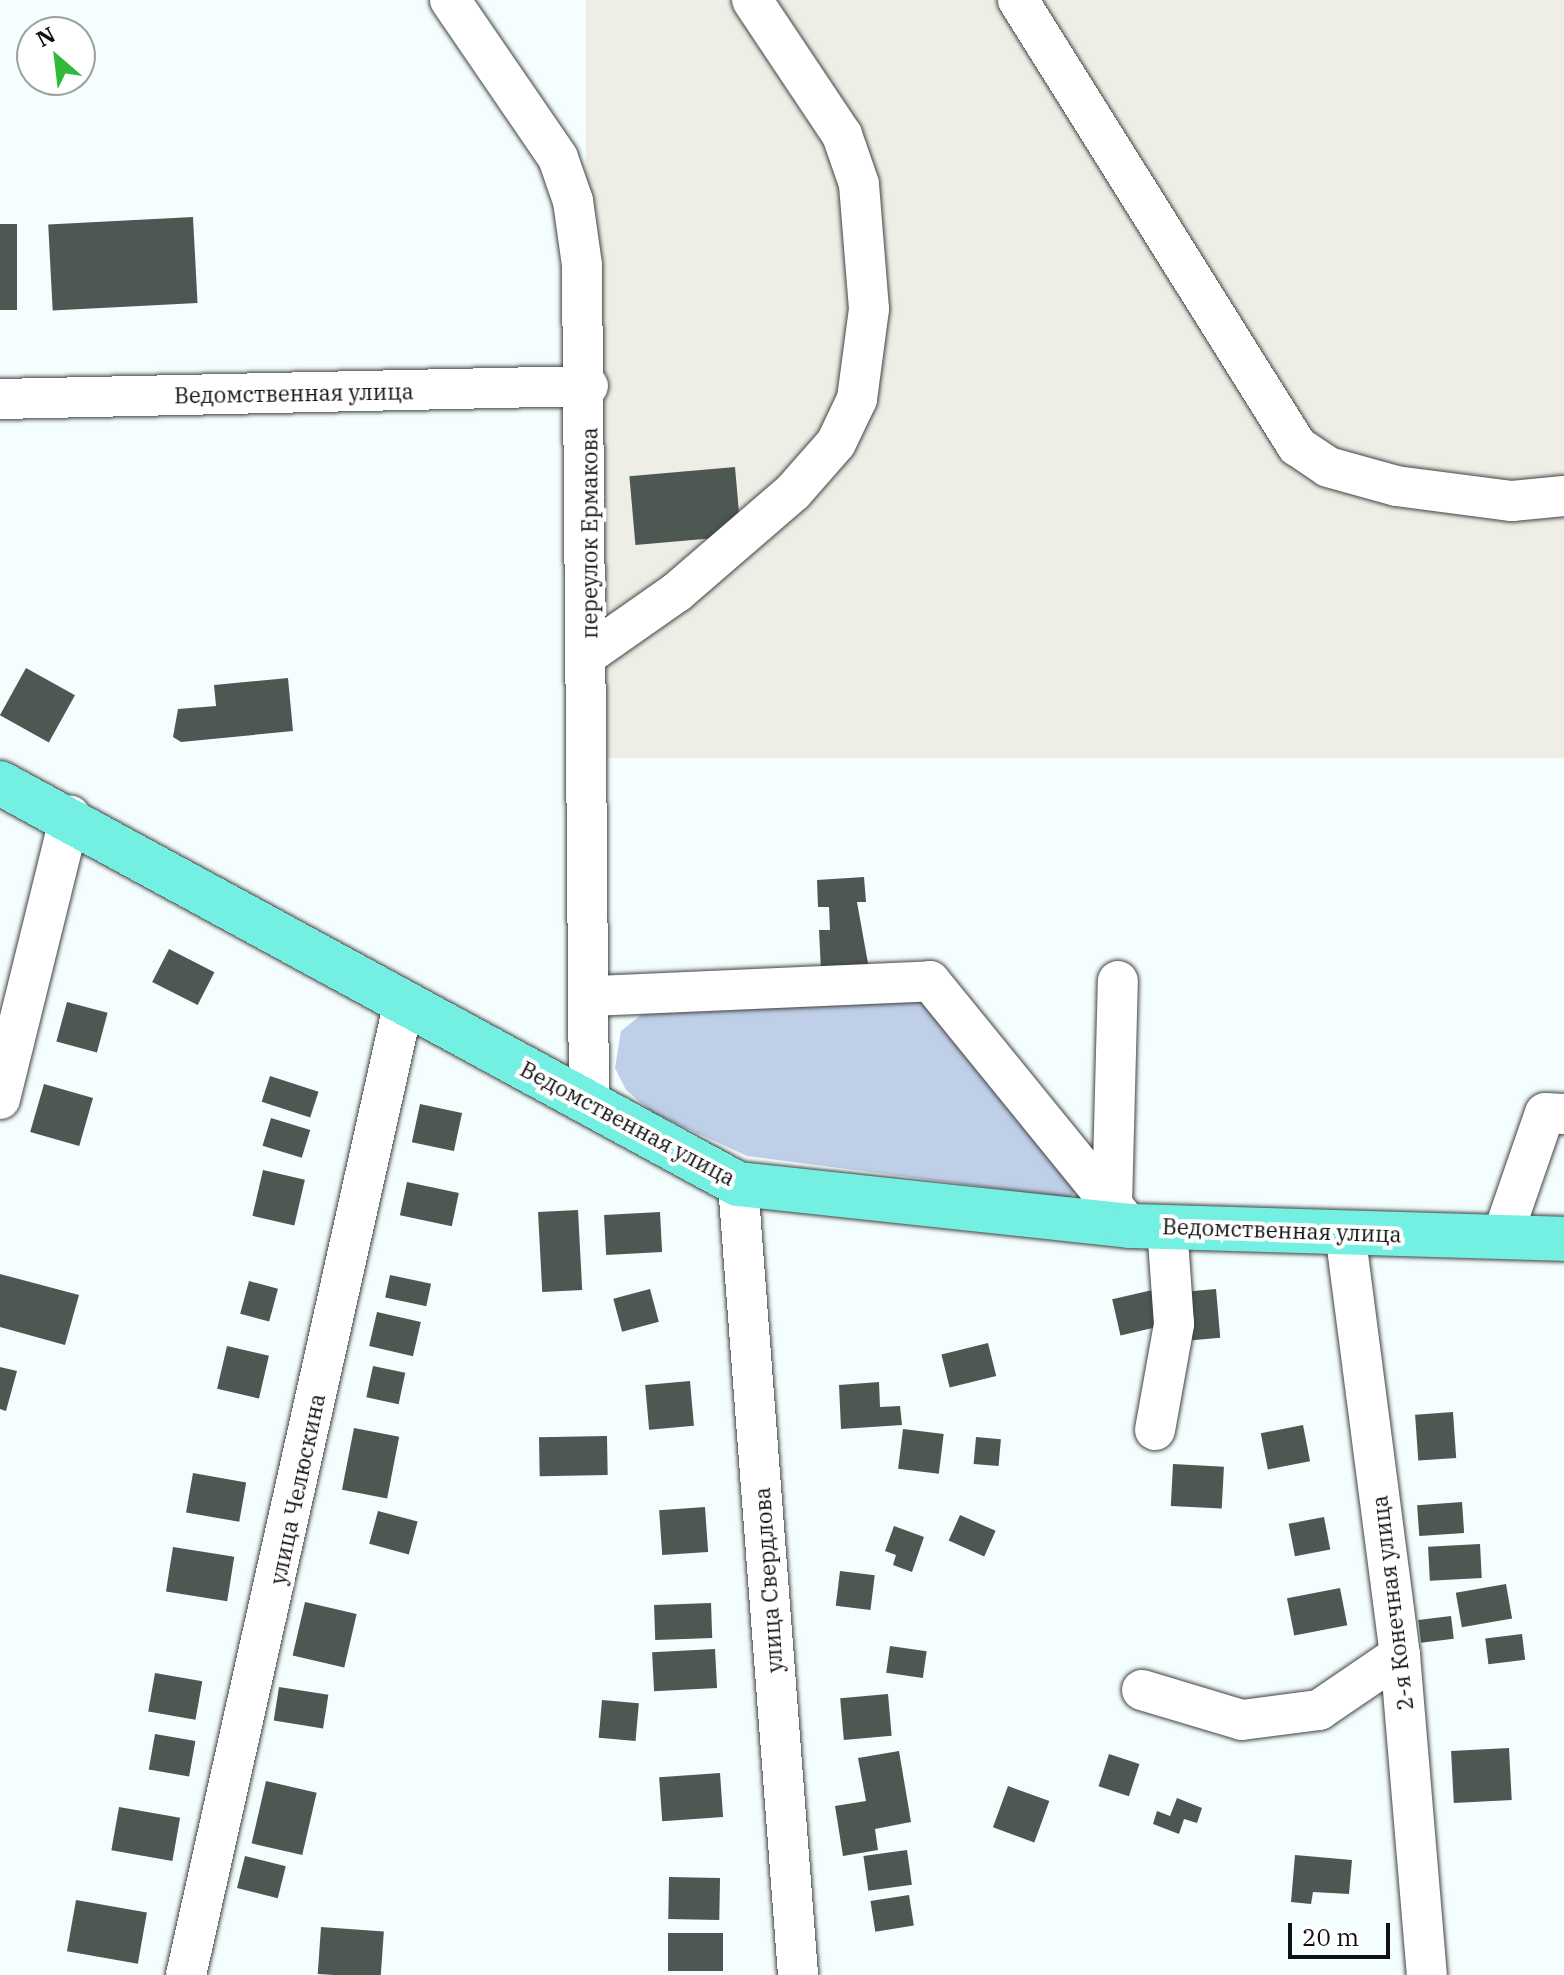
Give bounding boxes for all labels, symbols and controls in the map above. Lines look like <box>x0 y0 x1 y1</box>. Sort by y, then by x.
north arrow <box>16 16 96 96</box>
text: N <box>31 19 60 53</box>
street label: Ведомственная улица <box>174 378 414 408</box>
street label: переулок Ермакова <box>576 427 602 639</box>
street label: Ведомственная улица <box>516 1055 740 1191</box>
street label: Ведомственная улица <box>1162 1213 1402 1247</box>
street label: улица Челюскина <box>264 1391 330 1587</box>
street label: улица Свердлова <box>748 1486 788 1674</box>
street label: 2-я Конечная улица <box>1366 1494 1418 1712</box>
scale bar <box>1292 1907 1394 1957</box>
text: 20 m <box>1302 1921 1359 1953</box>

